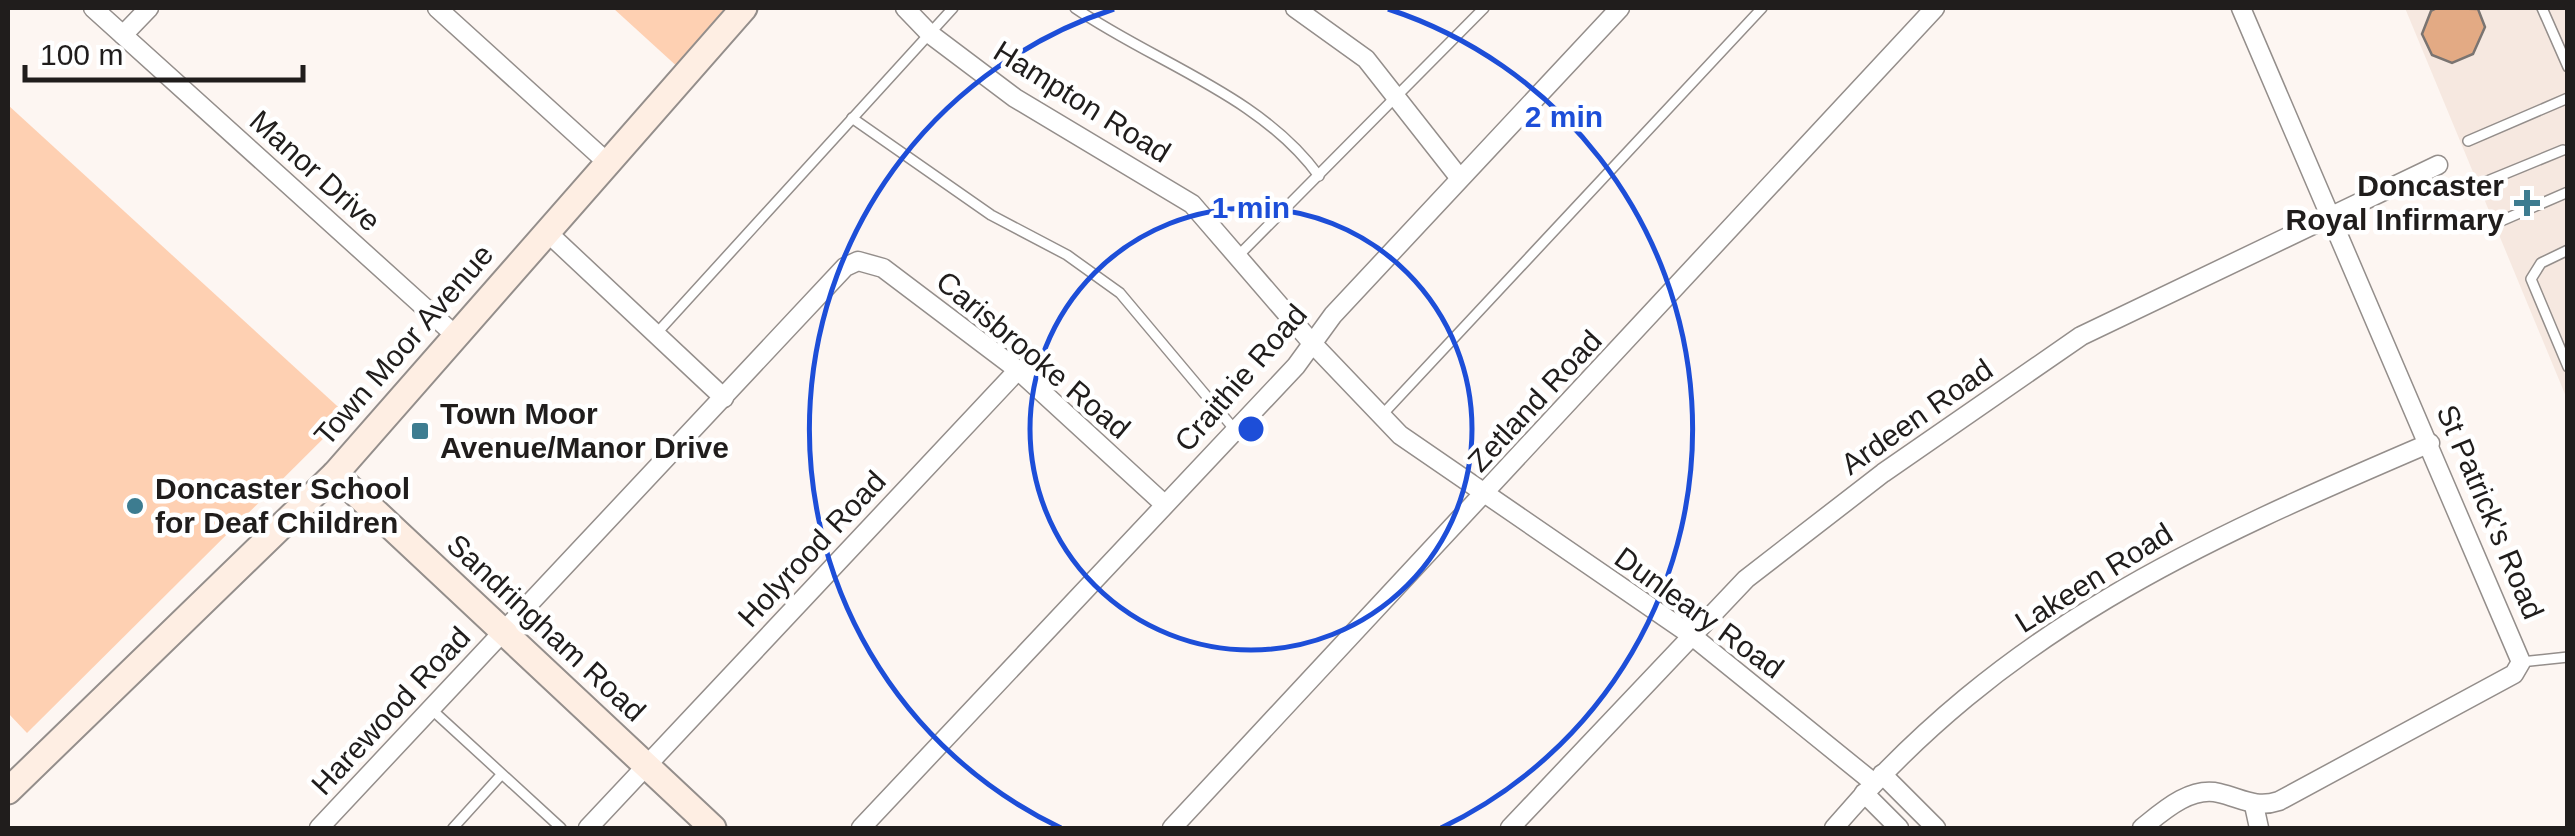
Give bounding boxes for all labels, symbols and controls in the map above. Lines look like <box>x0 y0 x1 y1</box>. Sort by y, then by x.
scale bar <box>25 20 302 82</box>
street label: Hampton Road <box>988 34 1177 169</box>
text: 100 m <box>40 38 123 71</box>
text: 2 min <box>1525 100 1603 133</box>
street label: Manor Drive <box>244 104 387 238</box>
place label: Doncaster Royal Infirmary <box>2286 169 2504 236</box>
marker: Doncaster Royal Infirmary <box>2514 190 2540 216</box>
text: 1 min <box>1212 191 1290 224</box>
street label: Town Moor Avenue <box>308 238 500 452</box>
street label: Carisbrooke Road <box>930 264 1137 445</box>
street label: Craithie Road <box>1168 298 1313 458</box>
street label: Zetland Road <box>1461 324 1608 478</box>
street label: Ardeen Road <box>1835 352 1999 481</box>
place label: Town Moor Avenue/Manor Drive <box>440 397 729 464</box>
street label: St Patrick's Road <box>2431 400 2550 624</box>
centre of rings <box>1233 411 1269 447</box>
marker: Town Moor Avenue/Manor Drive <box>409 420 431 442</box>
street label: Holyrood Road <box>731 464 892 633</box>
place label: Doncaster School for Deaf Children <box>155 472 410 539</box>
marker: Doncaster School for Deaf Children <box>124 495 146 517</box>
street label: Lakeen Road <box>2009 516 2178 639</box>
street label: Sandringham Road <box>441 527 652 728</box>
street label: Dunleary Road <box>1609 540 1790 685</box>
street label: Harewood Road <box>305 620 477 801</box>

